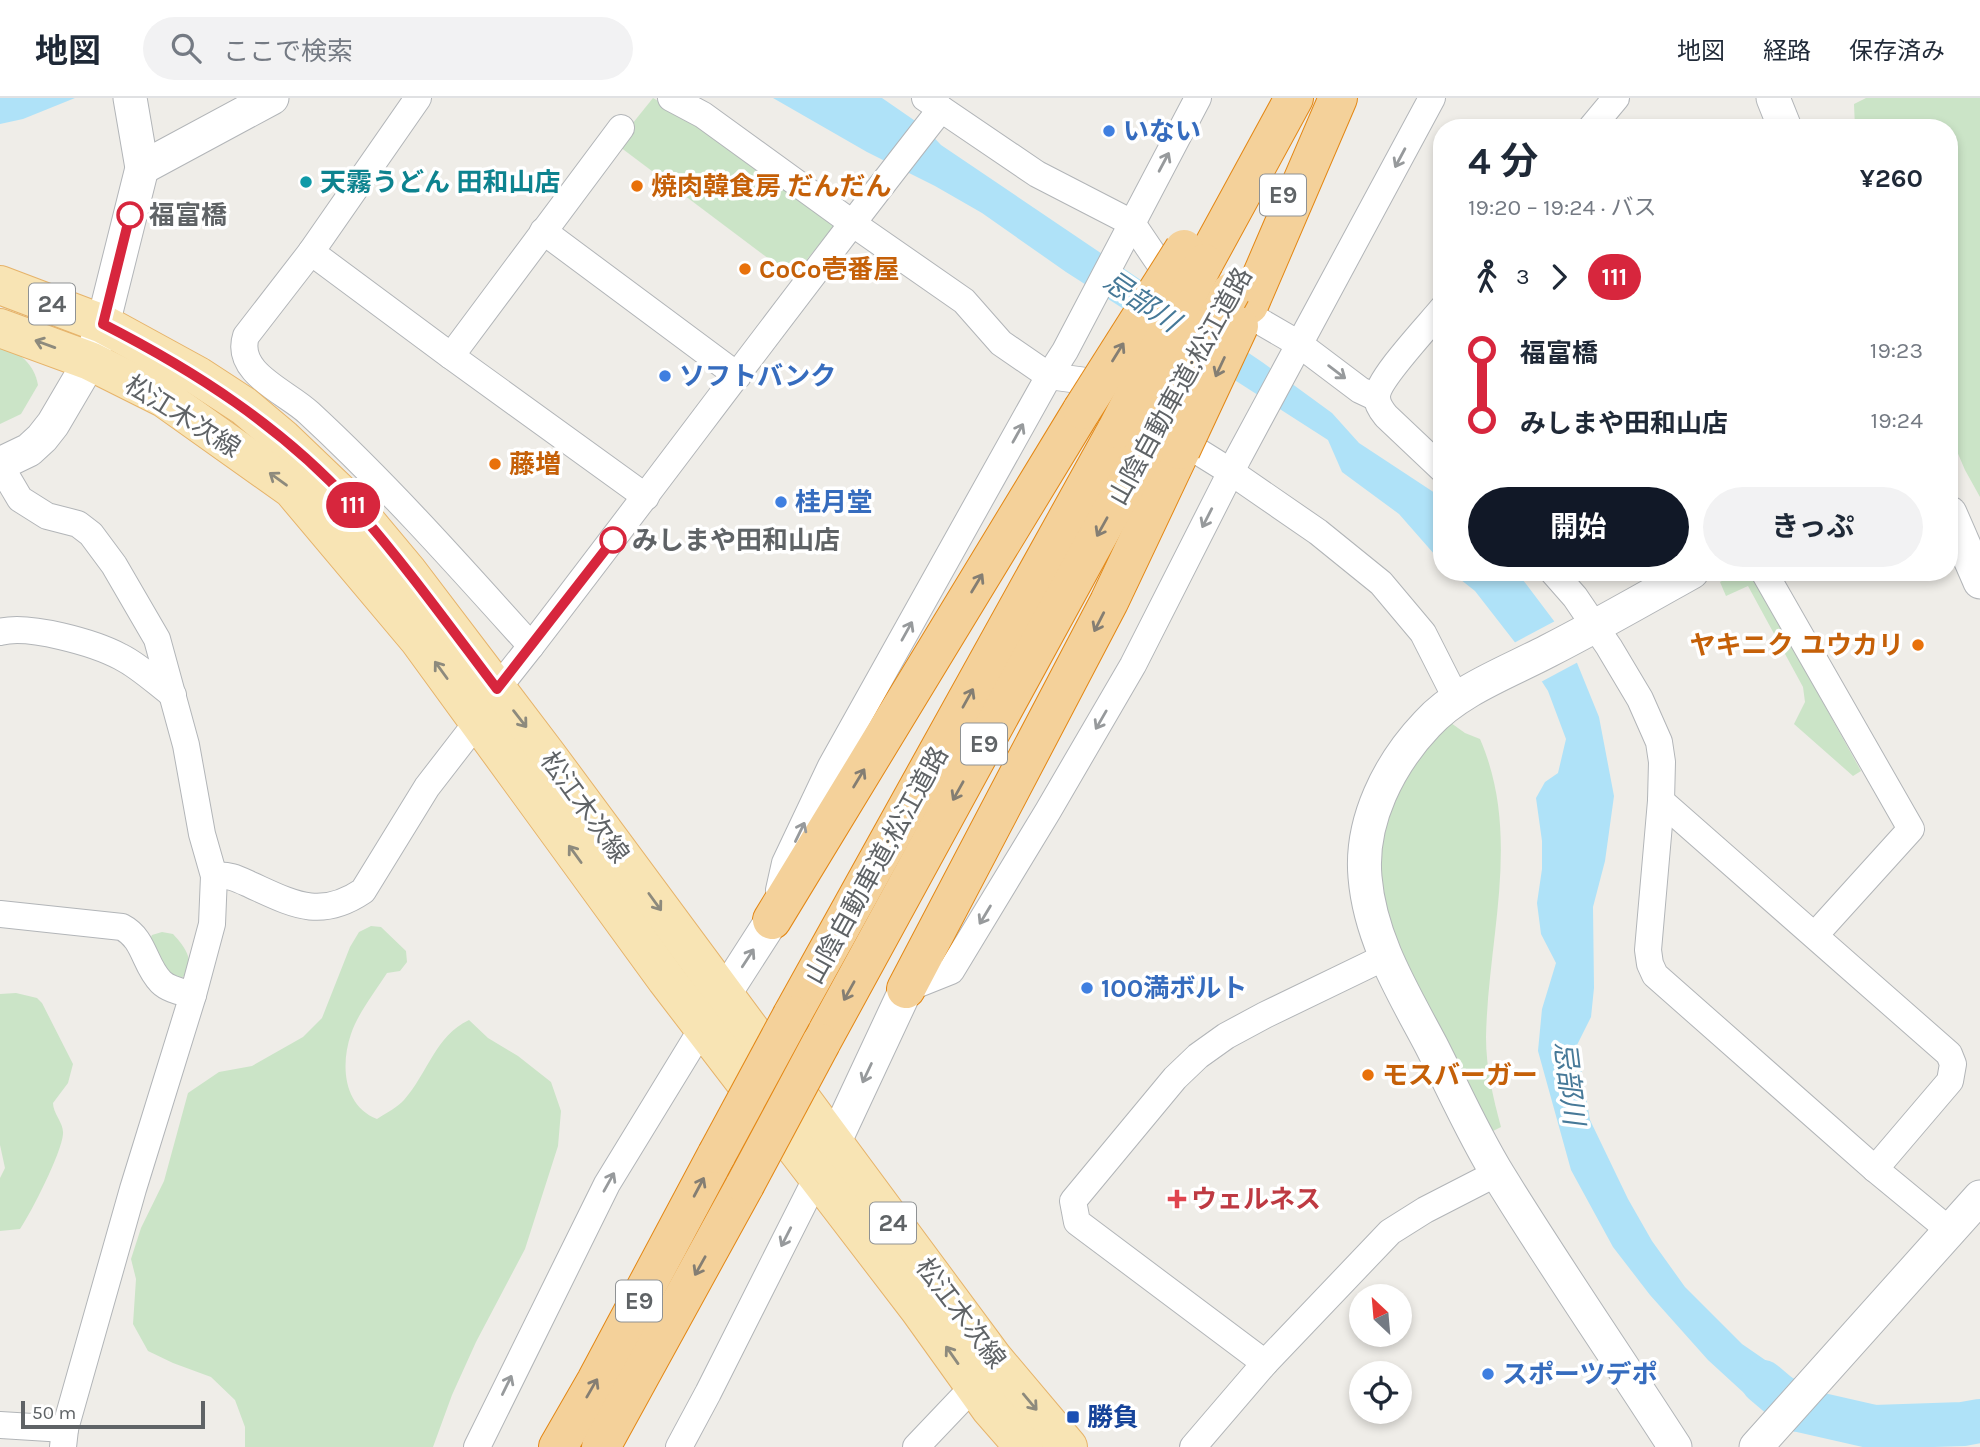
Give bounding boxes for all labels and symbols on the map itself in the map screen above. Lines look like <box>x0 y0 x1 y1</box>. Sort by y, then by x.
place label: いない <box>1123 116 1201 147</box>
marker: いない <box>1101 123 1117 139</box>
one-way arrow <box>1392 147 1406 168</box>
one-way arrow <box>1157 153 1171 173</box>
place label: 天霧うどん 田和山店 <box>320 167 561 198</box>
place label: 焼肉韓食房 だんだん <box>651 171 892 202</box>
marker: 天霧うどん 田和山店 <box>298 174 314 190</box>
road number: E9 <box>1260 174 1306 216</box>
marker: 焼肉韓食房 だんだん <box>629 178 645 194</box>
place label: 福富橋 <box>149 200 227 231</box>
marker: 福富橋 <box>117 202 143 228</box>
place label: CoCo壱番屋 <box>759 254 899 285</box>
marker: CoCo壱番屋 <box>737 261 753 277</box>
street label: 山陰自動車道;松江道路 <box>1102 262 1259 510</box>
water label: 忌部川 <box>1098 264 1188 340</box>
road number: 24 <box>29 284 75 324</box>
one-way arrow <box>35 337 57 349</box>
one-way arrow <box>1112 343 1126 363</box>
one-way arrow <box>1213 356 1226 377</box>
place label: ソフトバンク <box>679 361 836 392</box>
one-way arrow <box>1327 364 1346 379</box>
marker: ソフトバンク <box>657 368 673 384</box>
street label: 松江木次線 <box>119 369 246 464</box>
one-way arrow <box>1011 423 1025 443</box>
place label: 藤増 <box>509 449 561 480</box>
marker: 藤増 <box>487 456 503 472</box>
one-way arrow <box>269 472 288 486</box>
line badge: 111 <box>313 482 393 528</box>
place label: 桂月堂 <box>795 487 873 518</box>
marker: 桂月堂 <box>773 494 789 510</box>
one-way arrow <box>1200 507 1214 528</box>
one-way arrow <box>1095 516 1108 537</box>
place label: みしまや田和山店 <box>632 525 840 556</box>
marker: みしまや田和山店 <box>600 527 626 553</box>
one-way arrow <box>970 574 984 594</box>
one-way arrow <box>1092 611 1105 632</box>
one-way arrow <box>901 621 914 642</box>
place label: ヤキニク ユウカリ <box>1689 630 1904 661</box>
marker: ヤキニク ユウカリ <box>1910 637 1926 653</box>
one-way arrow <box>434 661 448 680</box>
one-way arrow <box>962 688 975 709</box>
one-way arrow <box>1094 709 1108 729</box>
one-way arrow <box>513 710 528 728</box>
road number: E9 <box>961 724 1007 764</box>
street label: 山陰自動車道;松江道路 <box>798 741 955 989</box>
street label: 松江木次線 <box>534 746 635 869</box>
one-way arrow <box>852 768 866 788</box>
one-way arrow <box>951 781 965 801</box>
one-way arrow <box>794 822 807 843</box>
one-way arrow <box>568 845 582 864</box>
one-way arrow <box>648 893 663 911</box>
one-way arrow <box>978 905 992 925</box>
one-way arrow <box>741 948 755 968</box>
place label: 100満ボルト <box>1101 973 1247 1004</box>
one-way arrow <box>842 980 855 1001</box>
marker: 100満ボルト <box>1079 980 1095 996</box>
water label: 忌部川 <box>1548 1039 1591 1130</box>
place label: モスバーガー <box>1382 1060 1538 1091</box>
one-way arrow <box>859 1062 873 1083</box>
marker: モスバーガー <box>1360 1067 1376 1083</box>
one-way arrow <box>603 1172 616 1193</box>
one-way arrow <box>693 1177 706 1198</box>
place label: ウェルネス <box>1191 1184 1321 1215</box>
marker: ウェルネス <box>1169 1191 1185 1207</box>
road number: 24 <box>870 1203 916 1244</box>
one-way arrow <box>779 1226 793 1247</box>
street label: 松江木次線 <box>909 1252 1012 1375</box>
one-way arrow <box>693 1255 706 1276</box>
road number: E9 <box>616 1280 662 1322</box>
north arrow <box>1349 1284 1412 1348</box>
one-way arrow <box>945 1346 959 1365</box>
place label: スポーツデポ <box>1502 1359 1657 1390</box>
marker: スポーツデポ <box>1480 1366 1496 1382</box>
one-way arrow <box>500 1375 514 1396</box>
one-way arrow <box>586 1378 599 1399</box>
one-way arrow <box>1022 1392 1038 1410</box>
scale bar <box>21 1398 205 1430</box>
place label: 勝負 <box>1087 1402 1139 1433</box>
marker: 勝負 <box>1065 1409 1081 1425</box>

